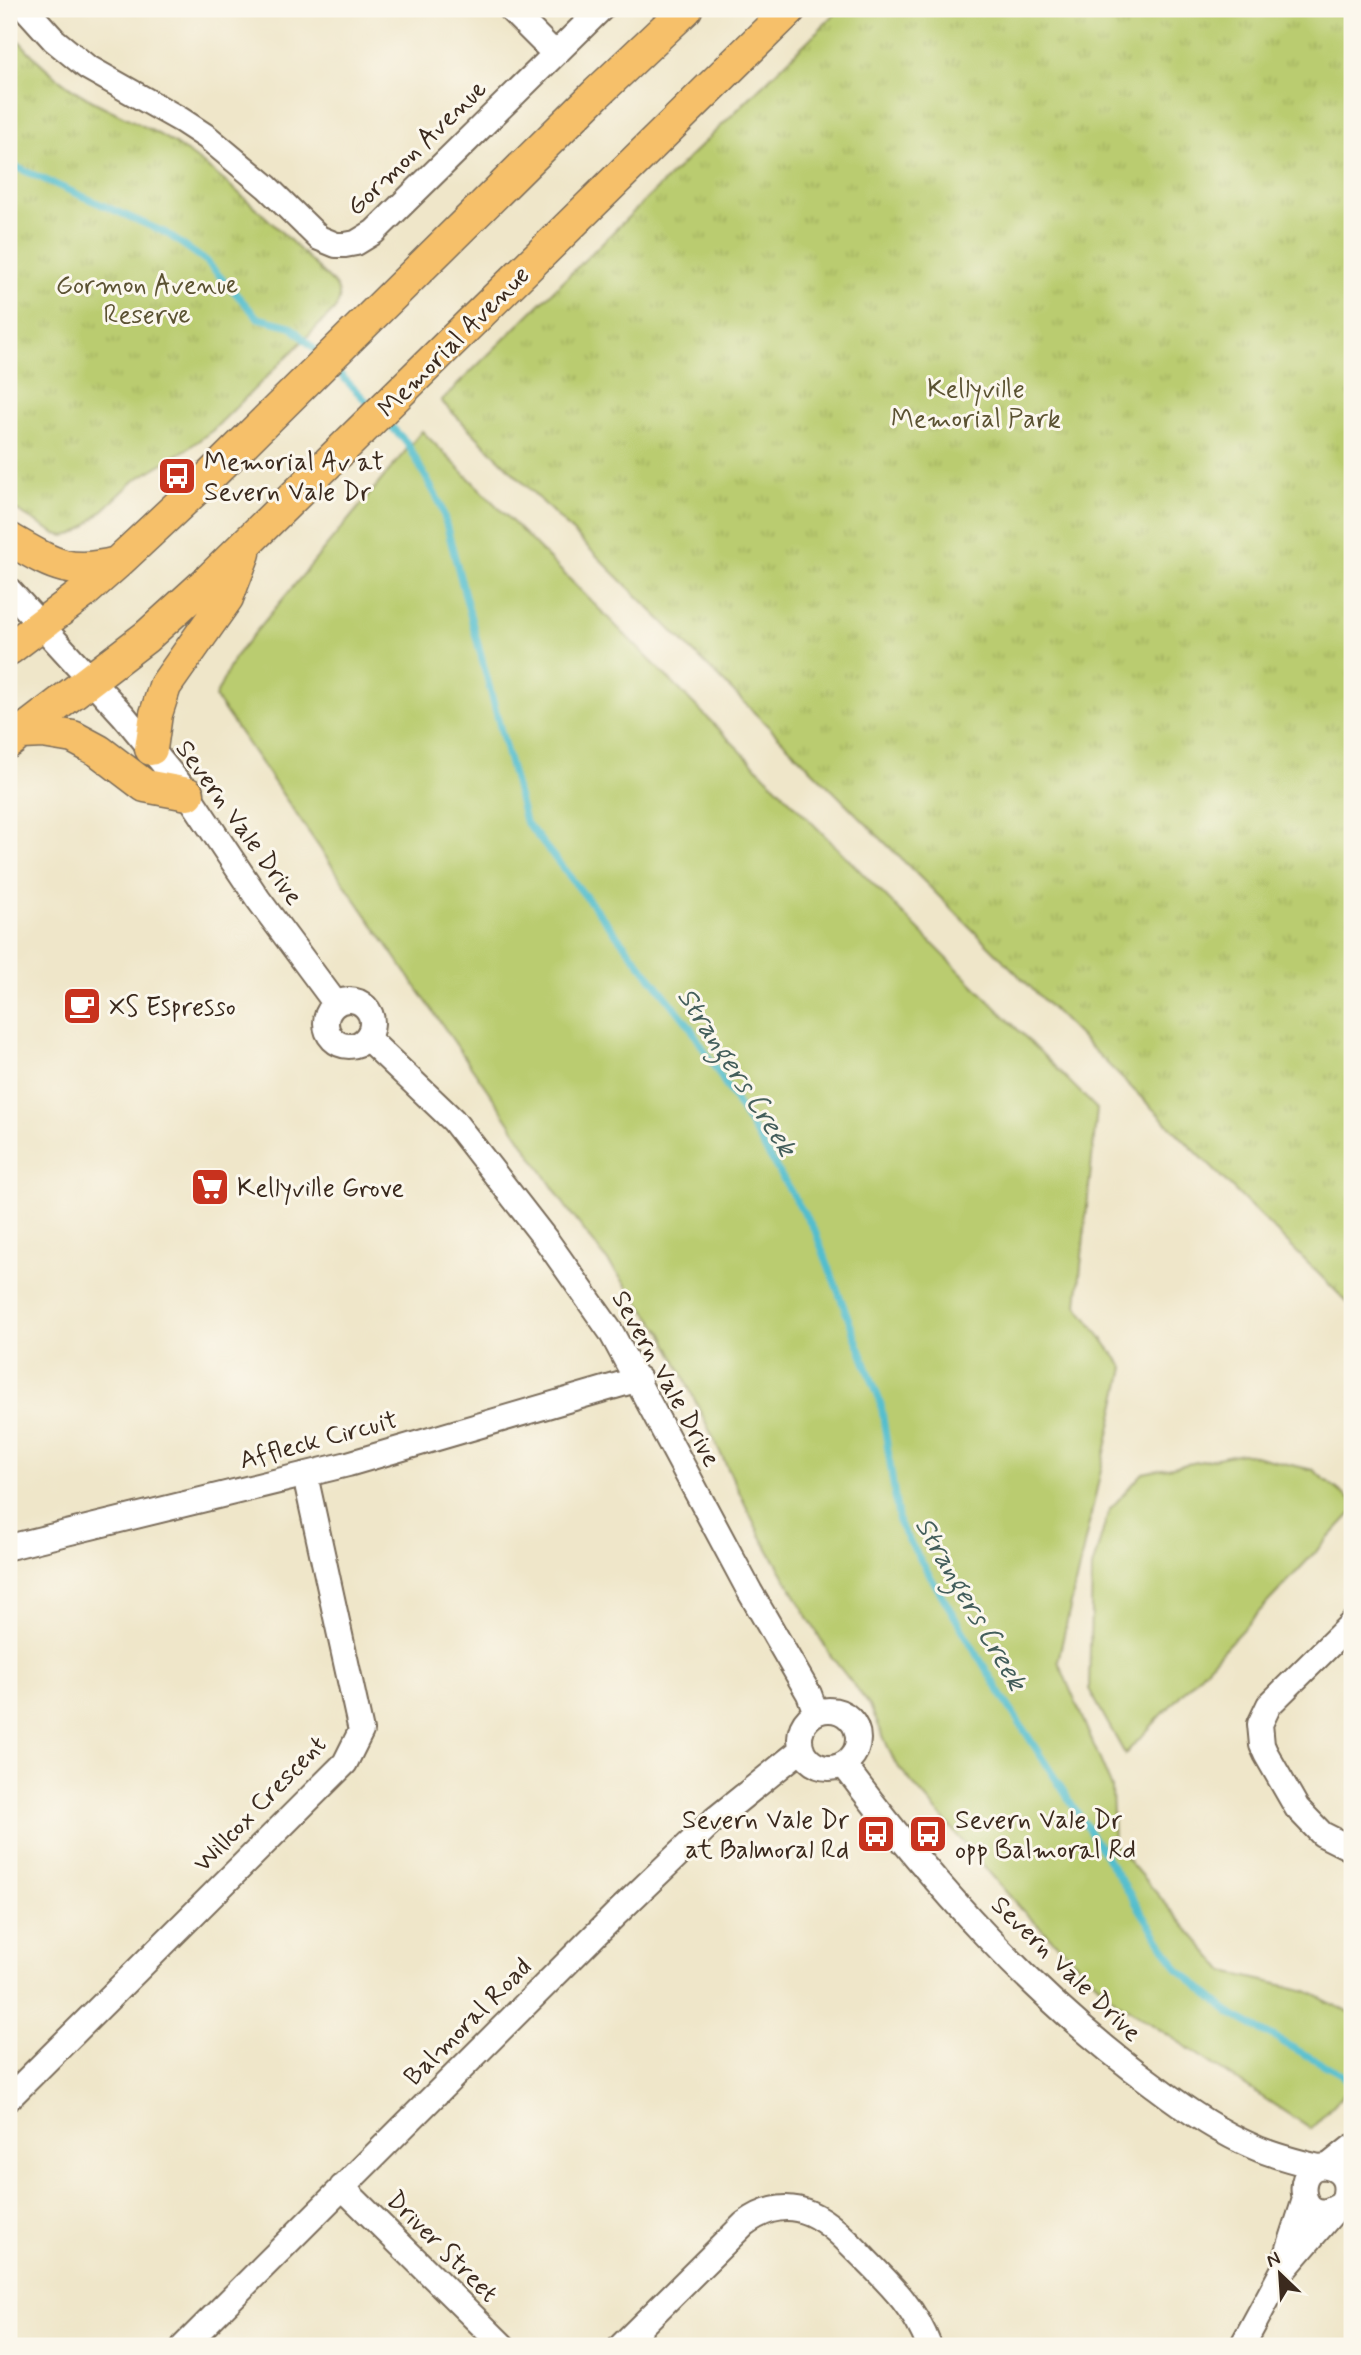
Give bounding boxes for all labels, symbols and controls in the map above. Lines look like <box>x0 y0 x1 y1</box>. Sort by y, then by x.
street label: Gormon Avenue <box>340 73 495 224</box>
street label: Memorial Avenue <box>371 259 538 426</box>
park label: Gormon Avenue Reserve <box>56 269 238 333</box>
park label: Kellyville Memorial Park <box>891 373 1061 437</box>
place label: Memorial Av at Severn Vale Dr <box>204 446 384 510</box>
bus stop icon: Memorial Av at Severn Vale Dr <box>156 455 198 497</box>
street label: Severn Vale Drive <box>167 734 310 913</box>
water label: Strangers Creek <box>665 981 805 1167</box>
cafe icon: XS Espresso <box>61 985 103 1027</box>
place label: XS Espresso <box>109 991 236 1025</box>
supermarket icon: Kellyville Grove <box>189 1166 231 1208</box>
place label: Kellyville Grove <box>237 1172 404 1206</box>
street label: Severn Vale Drive <box>603 1285 728 1473</box>
street label: Affleck Circuit <box>236 1404 401 1478</box>
water label: Strangers Creek <box>903 1511 1035 1701</box>
street label: Willcox Crescent <box>186 1729 334 1880</box>
place label: Severn Vale Dr at Balmoral Rd <box>682 1804 849 1868</box>
place label: Severn Vale Dr opp Balmoral Rd <box>955 1804 1136 1868</box>
bus stop icon: Severn Vale Dr at Balmoral Rd <box>855 1813 897 1855</box>
bus stop icon: Severn Vale Dr opp Balmoral Rd <box>907 1813 949 1855</box>
street label: Severn Vale Drive <box>983 1889 1148 2050</box>
street label: Balmoral Road <box>397 1951 540 2094</box>
street label: Driver Street <box>378 2184 505 2311</box>
north arrow <box>1246 2240 1316 2310</box>
text: N <box>1262 2246 1284 2274</box>

